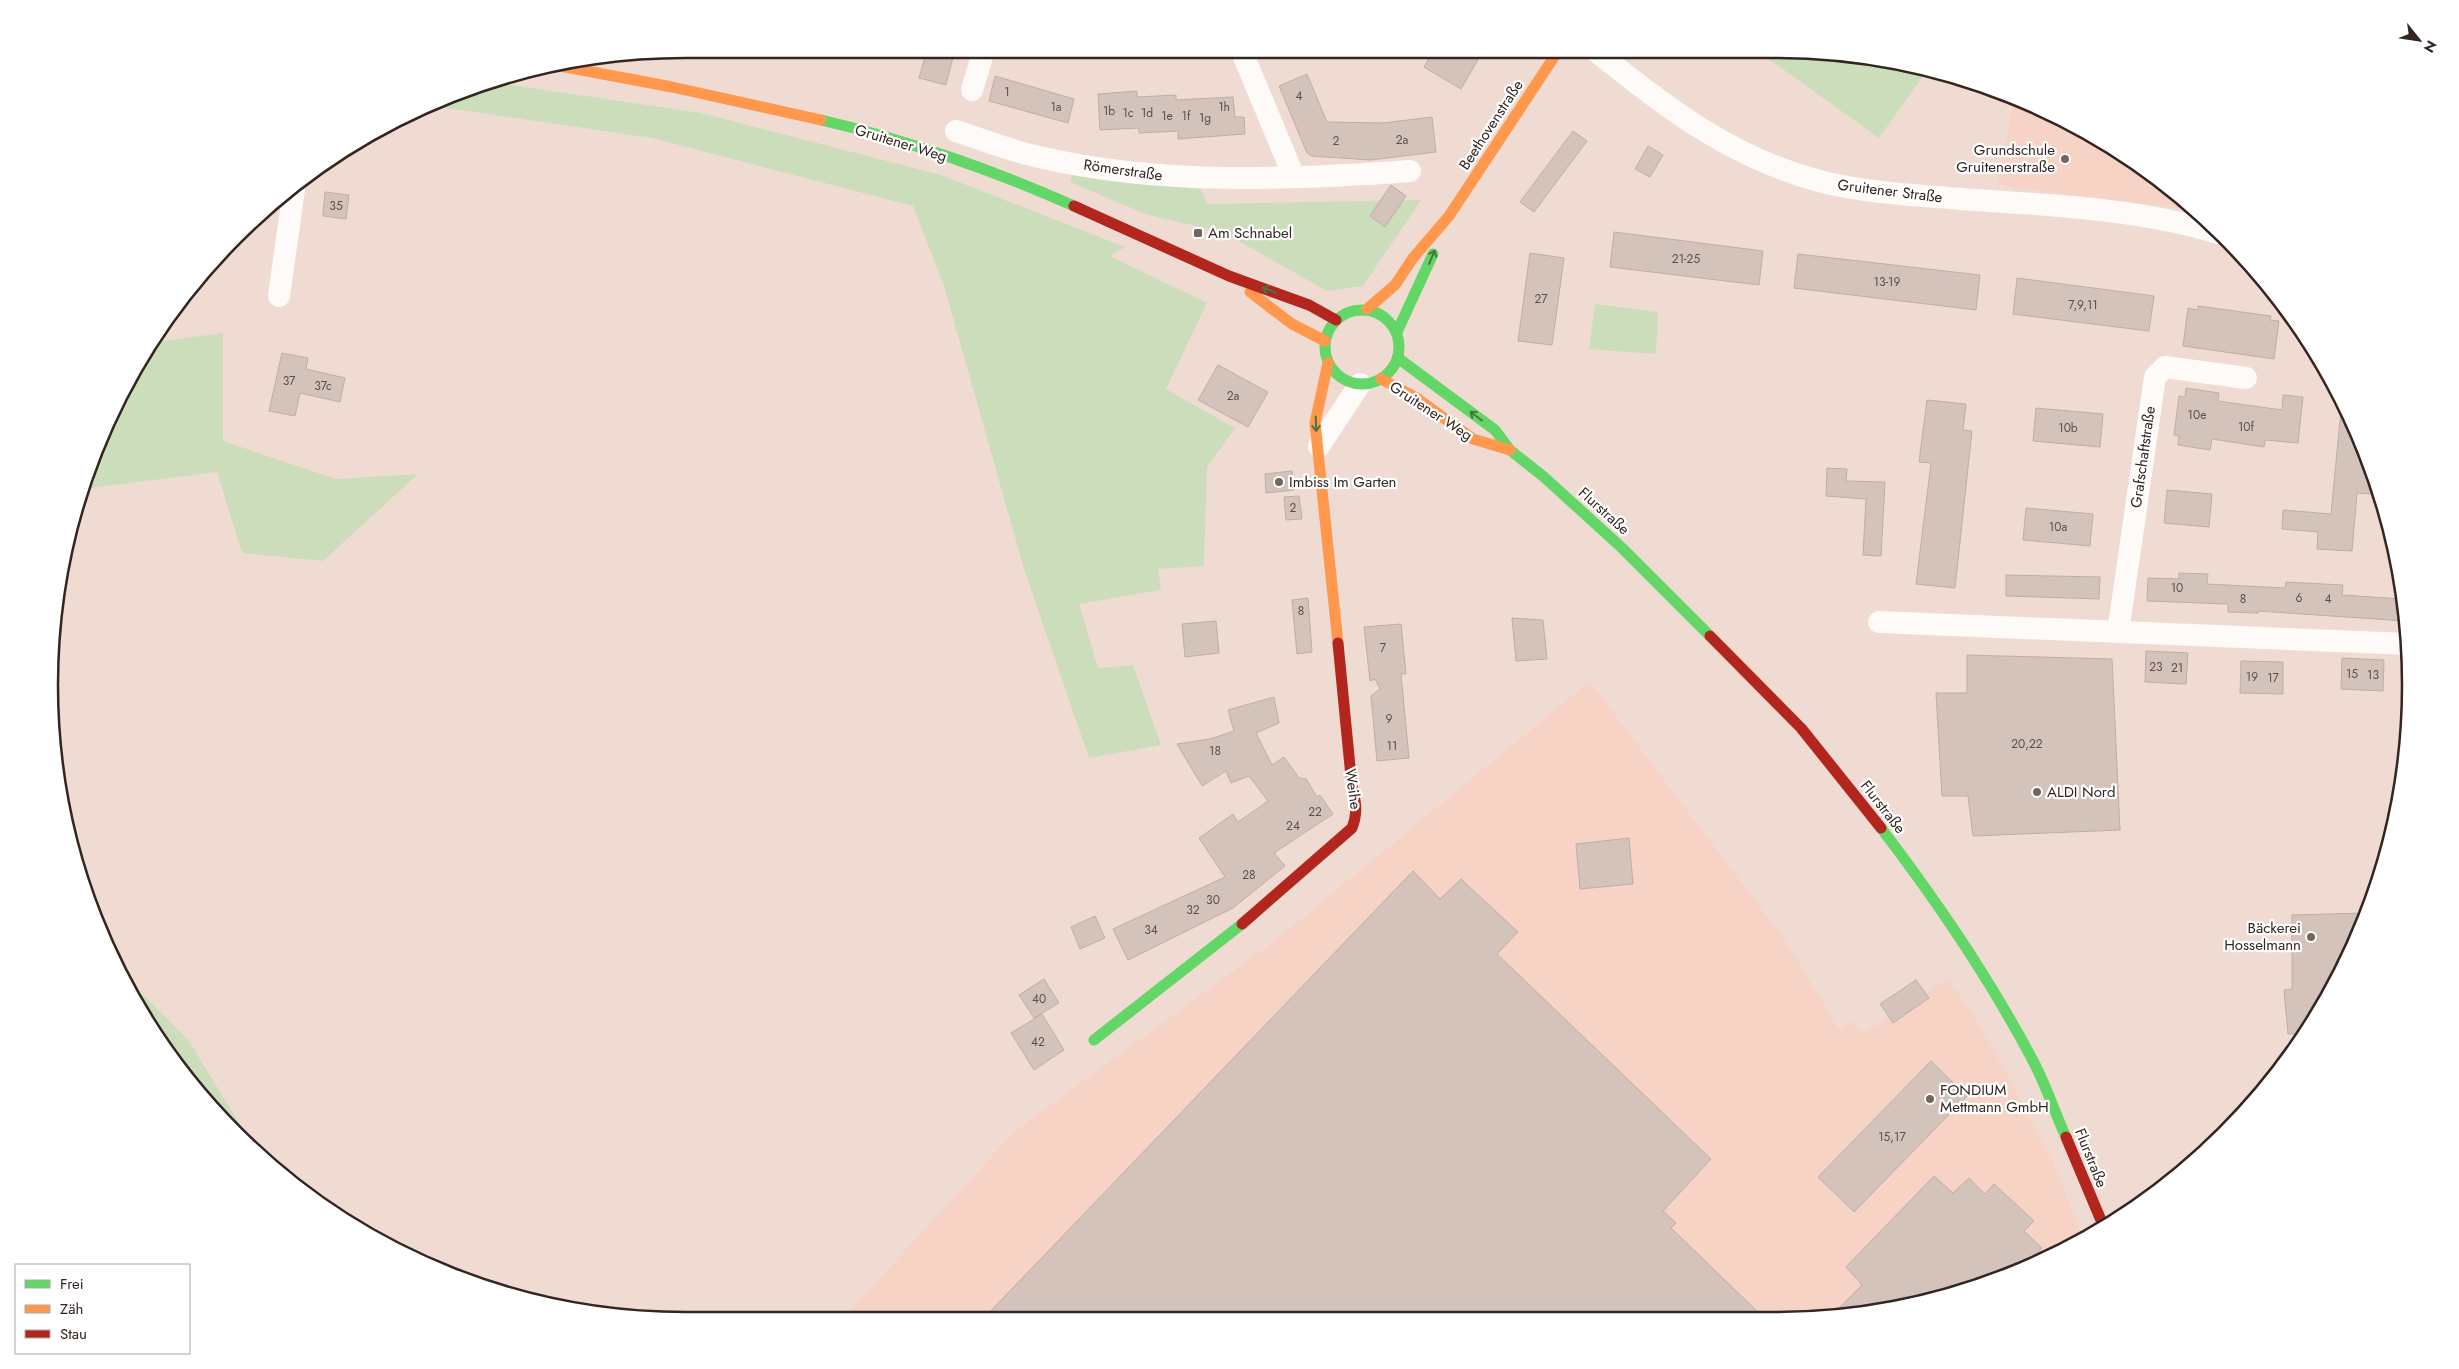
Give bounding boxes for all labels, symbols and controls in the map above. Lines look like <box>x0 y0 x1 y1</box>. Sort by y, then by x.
north arrow <box>2394 15 2444 65</box>
text: N <box>2419 37 2442 56</box>
street label: Beethovenstraße <box>1454 75 1529 174</box>
house number: 1 <box>1004 83 1010 101</box>
house number: 4 <box>1296 87 1303 105</box>
house number: 1a <box>1050 98 1062 116</box>
house number: 1h <box>1218 98 1230 116</box>
house number: 1b <box>1103 102 1115 120</box>
house number: 1c <box>1122 104 1134 122</box>
house number: 1d <box>1141 104 1153 122</box>
house number: 1e <box>1161 107 1173 125</box>
house number: 1f <box>1182 107 1191 125</box>
house number: 1g <box>1199 109 1211 127</box>
street label: Gruitener Weg <box>852 119 950 167</box>
house number: 2a <box>1396 131 1409 149</box>
house number: 2 <box>1333 132 1340 150</box>
place label: Grundschule Gruitenerstraße <box>1956 139 2055 178</box>
marker: Grundschule Gruitenerstraße <box>2059 153 2071 165</box>
street label: Römerstraße <box>1082 154 1164 186</box>
street label: Gruitener Straße <box>1836 174 1944 208</box>
house number: 35 <box>329 197 343 215</box>
place label: Am Schnabel <box>1208 222 1292 244</box>
marker: Am Schnabel <box>1192 227 1204 239</box>
one-way arrow <box>1428 250 1438 265</box>
house number: 21-25 <box>1672 250 1700 268</box>
house number: 13-19 <box>1874 273 1900 291</box>
one-way arrow <box>1262 285 1277 294</box>
house number: 27 <box>1534 290 1548 308</box>
house number: 7,9,11 <box>2068 296 2098 314</box>
house number: 37 <box>283 372 296 390</box>
street label: Gruitener Weg <box>1385 376 1477 446</box>
house number: 37c <box>314 377 332 395</box>
house number: 2a <box>1227 387 1240 405</box>
street label: Grafschaftstraße <box>2125 404 2161 509</box>
house number: 10e <box>2188 406 2206 424</box>
one-way arrow <box>1469 411 1483 421</box>
one-way arrow <box>1311 416 1321 432</box>
house number: 10f <box>2238 418 2255 436</box>
house number: 10b <box>2058 419 2078 437</box>
place label: Imbiss Im Garten <box>1289 471 1396 493</box>
marker: Imbiss Im Garten <box>1273 476 1285 488</box>
street label: Flurstraße <box>1574 482 1635 540</box>
house number: 2 <box>1290 499 1297 517</box>
house number: 10a <box>2049 518 2067 536</box>
house number: 10 <box>2171 579 2183 597</box>
house number: 6 <box>2296 589 2303 607</box>
house number: 8 <box>2240 590 2246 608</box>
house number: 4 <box>2325 590 2332 608</box>
house number: 8 <box>1298 602 1304 620</box>
house number: 7 <box>1380 639 1387 657</box>
house number: 23 <box>2149 658 2163 676</box>
house number: 21 <box>2171 659 2183 677</box>
house number: 15 <box>2346 665 2358 683</box>
house number: 13 <box>2367 666 2379 684</box>
house number: 19 <box>2246 668 2258 686</box>
house number: 17 <box>2267 669 2280 687</box>
house number: 9 <box>1386 710 1393 728</box>
house number: 20,22 <box>2011 735 2043 753</box>
house number: 11 <box>1387 737 1397 755</box>
house number: 18 <box>1209 742 1221 760</box>
street label: Weihe <box>1339 767 1367 811</box>
street label: Flurstraße <box>1855 776 1911 838</box>
place label: ALDI Nord <box>2047 781 2116 803</box>
marker: ALDI Nord <box>2031 786 2043 798</box>
house number: 22 <box>1308 803 1322 821</box>
house number: 24 <box>1286 817 1300 835</box>
house number: 28 <box>1242 866 1256 884</box>
house number: 30 <box>1206 891 1220 909</box>
house number: 32 <box>1186 901 1200 919</box>
place label: Bäckerei Hosselmann <box>2224 917 2301 956</box>
house number: 34 <box>1144 921 1158 939</box>
marker: Bäckerei Hosselmann <box>2305 931 2317 943</box>
house number: 40 <box>1032 990 1046 1008</box>
house number: 42 <box>1031 1033 1045 1051</box>
place label: FONDIUM Mettmann GmbH <box>1940 1079 2049 1118</box>
marker: FONDIUM Mettmann GmbH <box>1924 1093 1936 1105</box>
street label: Flurstraße <box>2069 1125 2113 1191</box>
house number: 15,17 <box>1878 1128 1906 1146</box>
legend <box>15 1264 190 1354</box>
text: Frei <box>60 1273 84 1295</box>
text: Zäh <box>60 1298 83 1320</box>
text: Stau <box>60 1323 87 1345</box>

